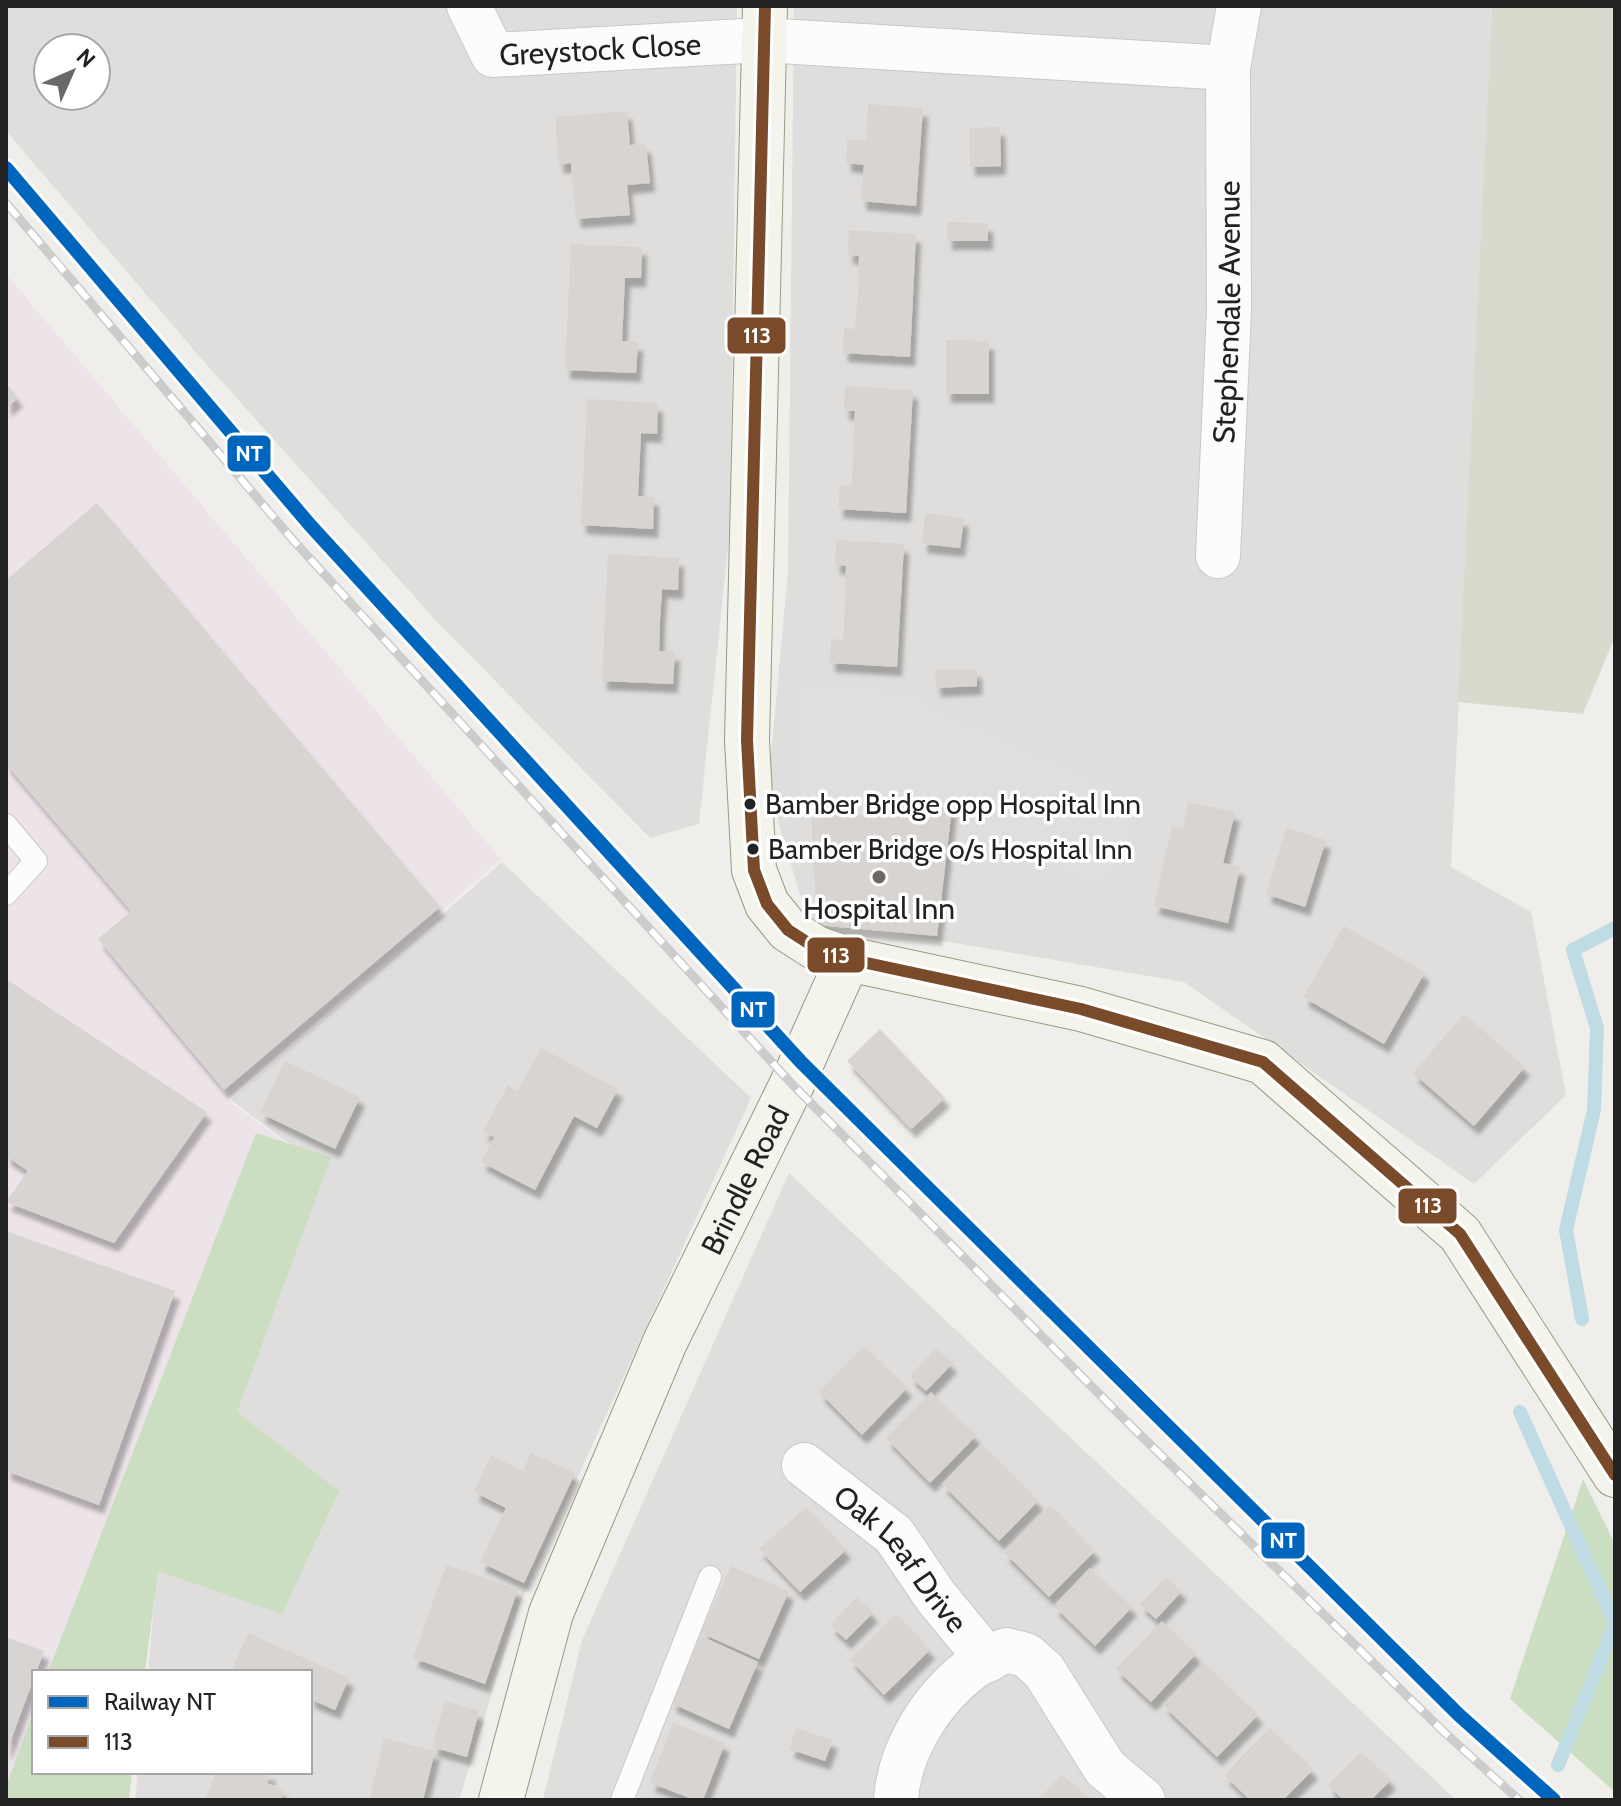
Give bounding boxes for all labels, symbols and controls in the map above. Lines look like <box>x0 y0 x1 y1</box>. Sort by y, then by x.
street label: Greystock Close <box>498 25 702 73</box>
north arrow <box>32 32 112 112</box>
text: N <box>71 43 101 73</box>
street label: Stephendale Avenue <box>1205 181 1248 444</box>
line badge: 113 <box>726 316 787 355</box>
text: 113 <box>743 322 771 349</box>
line badge: NT <box>226 434 272 473</box>
text: NT <box>235 440 263 467</box>
place label: Bamber Bridge opp Hospital Inn <box>765 787 1141 821</box>
marker: Bamber Bridge opp Hospital Inn <box>742 796 758 812</box>
place label: Bamber Bridge o/s Hospital Inn <box>768 832 1132 866</box>
marker: Bamber Bridge o/s Hospital Inn <box>745 841 761 857</box>
marker: Hospital Inn <box>870 868 888 886</box>
place label: Hospital Inn <box>803 890 955 927</box>
line badge: 113 <box>806 936 866 974</box>
text: 113 <box>822 942 850 969</box>
line badge: NT <box>730 990 776 1029</box>
text: NT <box>739 996 767 1023</box>
street label: Brindle Road <box>692 1100 797 1261</box>
line badge: 113 <box>1397 1187 1458 1225</box>
text: 113 <box>1414 1192 1442 1219</box>
street label: Oak Leaf Drive <box>827 1477 976 1640</box>
line badge: NT <box>1260 1521 1306 1560</box>
text: NT <box>1269 1527 1297 1554</box>
legend <box>32 1670 312 1774</box>
text: Railway NT <box>104 1687 216 1716</box>
text: 113 <box>104 1727 133 1756</box>

